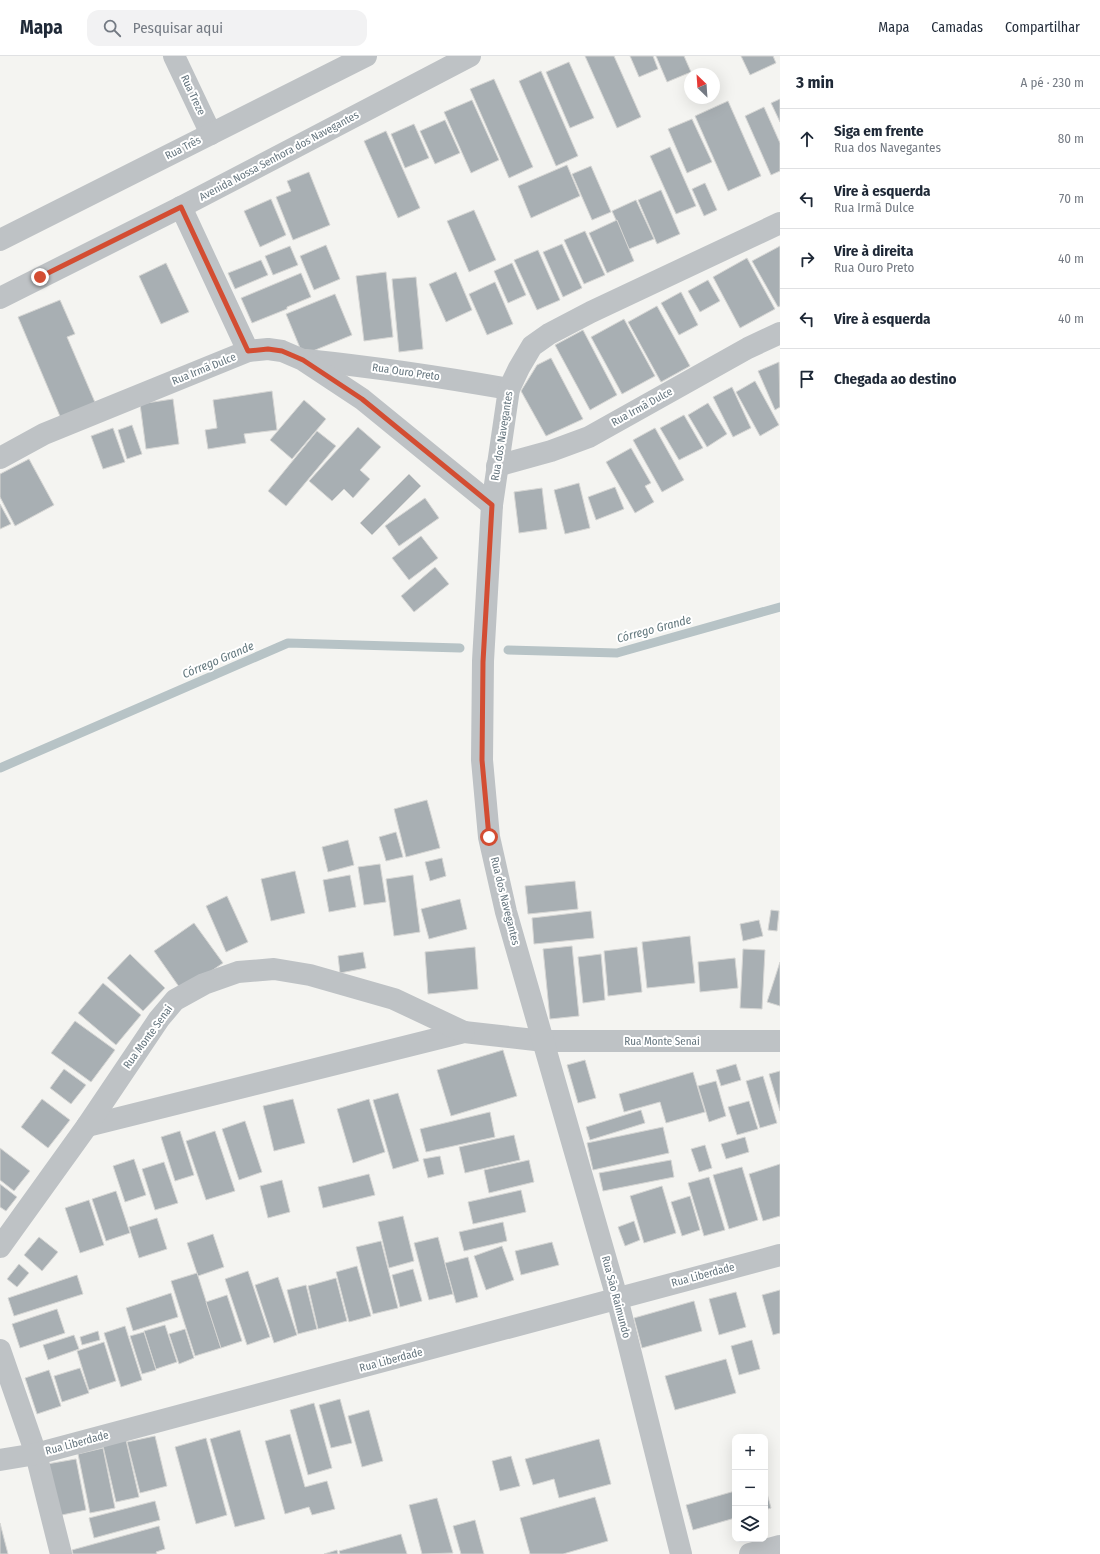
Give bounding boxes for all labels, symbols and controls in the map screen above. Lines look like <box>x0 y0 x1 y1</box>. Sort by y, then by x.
search box <box>87 10 367 46</box>
text: Mapa <box>20 16 63 39</box>
icon: search <box>101 17 123 39</box>
text: Pesquisar aqui <box>133 19 223 37</box>
text: Mapa <box>878 19 909 36</box>
text: Camadas <box>931 19 983 36</box>
text: Compartilhar <box>1005 19 1080 36</box>
north arrow <box>684 68 720 104</box>
text: 3 min <box>796 72 834 93</box>
street label: Rua Treze <box>178 73 208 117</box>
text: A pé · 230 m <box>1021 75 1084 90</box>
street label: Avenida Nossa Senhora dos Navegantes <box>197 108 361 204</box>
text: Siga em frente <box>834 122 924 140</box>
icon: ahead <box>796 128 818 150</box>
text: 80 m <box>1058 131 1084 146</box>
street label: Rua Três <box>163 133 203 162</box>
text: Rua dos Navegantes <box>834 140 941 155</box>
text: Vire à esquerda <box>834 182 931 200</box>
icon: left <box>796 188 818 210</box>
text: 70 m <box>1059 191 1084 206</box>
text: Rua Irmã Dulce <box>834 200 914 215</box>
text: Vire à direita <box>834 242 913 260</box>
icon: right <box>796 248 818 270</box>
text: 40 m <box>1058 251 1084 266</box>
text: Rua Ouro Preto <box>834 260 914 275</box>
route end <box>31 268 49 286</box>
icon: left <box>796 308 818 330</box>
text: Vire à esquerda <box>834 310 931 328</box>
text: 40 m <box>1058 311 1084 326</box>
street label: Rua Irmã Dulce <box>170 350 238 388</box>
street label: Rua Ouro Preto <box>371 361 441 383</box>
icon: arrive <box>796 368 818 390</box>
text: Chegada ao destino <box>834 370 956 388</box>
street label: Rua Irmã Dulce <box>609 385 675 429</box>
street label: Rua dos Navegantes <box>488 390 516 482</box>
water label: Córrego Grande <box>615 612 693 646</box>
water label: Córrego Grande <box>180 639 256 681</box>
route start <box>480 828 498 846</box>
street label: Rua dos Navegantes <box>488 855 522 947</box>
street label: Rua Monte Senai <box>121 1002 176 1071</box>
street label: Rua Monte Senai <box>624 1035 700 1048</box>
street label: Rua São Raimundo <box>599 1254 633 1340</box>
street label: Rua Liberdade <box>670 1260 736 1290</box>
street label: Rua Liberdade <box>358 1345 424 1375</box>
street label: Rua Liberdade <box>44 1428 110 1458</box>
map controls <box>732 1434 768 1542</box>
button: + <box>732 1434 768 1470</box>
button: − <box>732 1470 768 1506</box>
button: layers <box>732 1506 768 1542</box>

